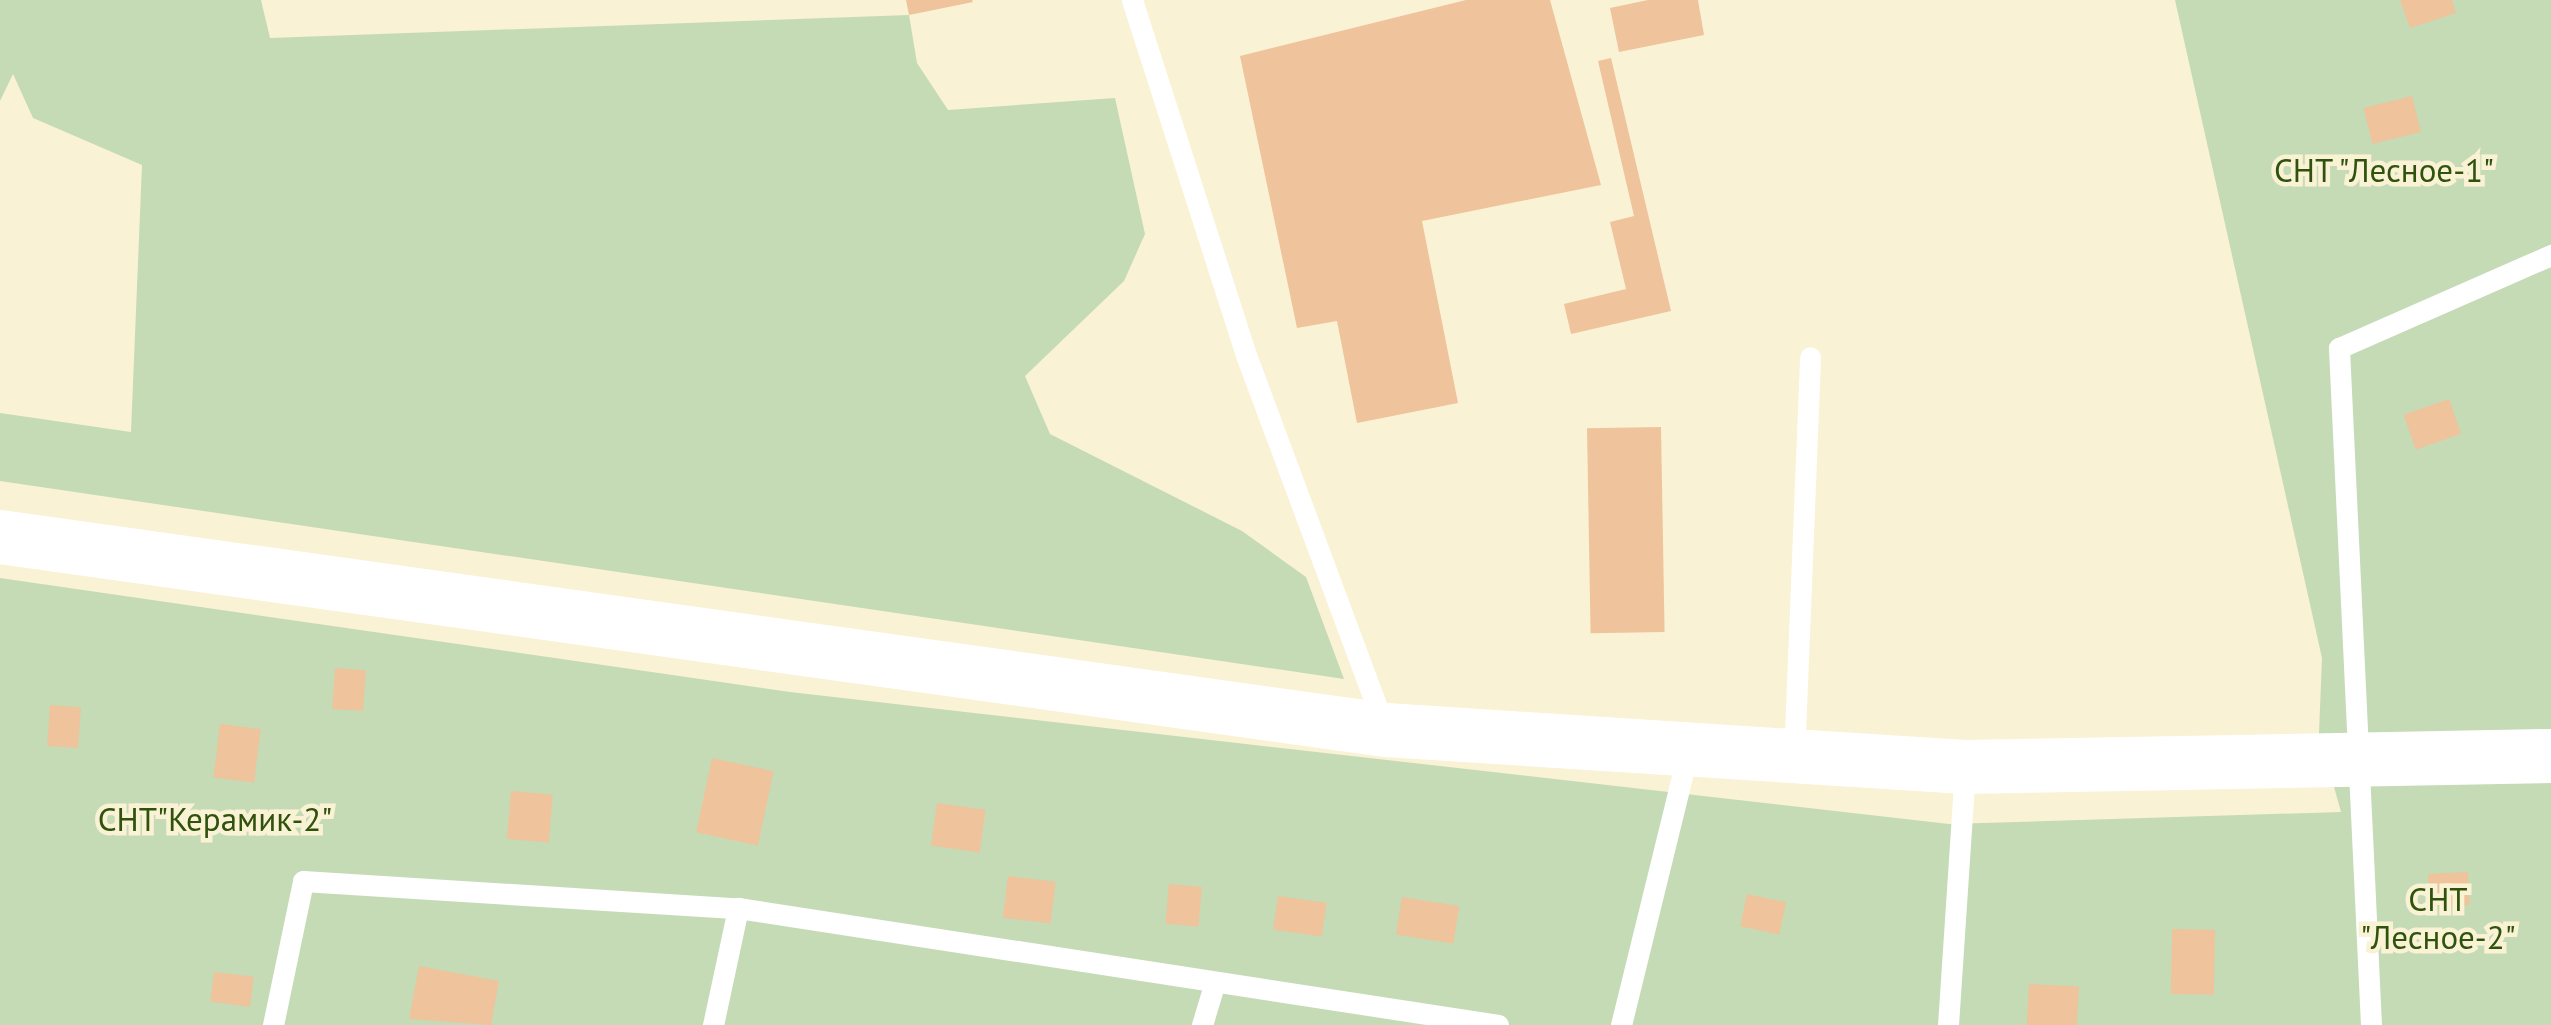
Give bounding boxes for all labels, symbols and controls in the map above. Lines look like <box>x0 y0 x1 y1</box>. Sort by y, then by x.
park label: СНТ "Лесное-1" <box>2272 150 2496 190</box>
park label: СНТ"Керамик-2" <box>98 799 332 839</box>
park label: СНТ "Лесное-2" <box>2360 879 2516 957</box>

